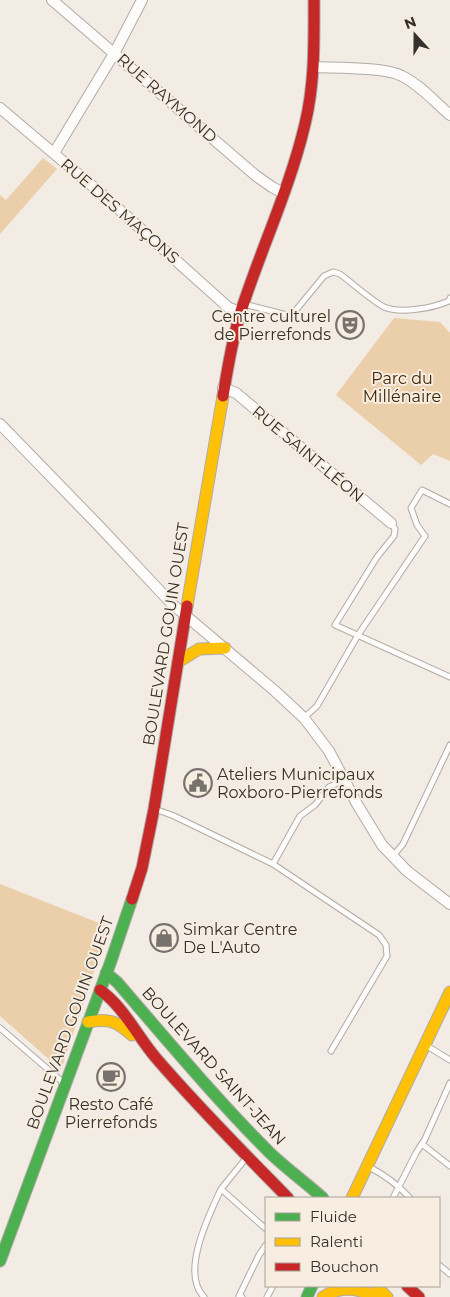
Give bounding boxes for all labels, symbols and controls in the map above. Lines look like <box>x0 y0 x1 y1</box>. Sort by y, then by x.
north arrow <box>390 10 440 60</box>
text: N <box>402 12 419 33</box>
street label: RUE RAYMOND <box>113 49 221 147</box>
street label: RUE DES MAÇONS <box>57 154 183 268</box>
place label: Centre culturel de Pierrefonds <box>212 307 331 344</box>
theatre icon: Centre culturel de Pierrefonds <box>335 310 365 340</box>
park label: Parc du Millénaire <box>363 369 441 406</box>
street label: RUE SAINT-LÉON <box>248 402 368 506</box>
street label: BOULEVARD GOUIN OUEST <box>139 520 193 747</box>
place label: Ateliers Municipaux Roxboro-Pierrefonds <box>217 765 383 802</box>
public building icon: Ateliers Municipaux Roxboro-Pierrefonds <box>183 768 213 798</box>
street label: BOULEVARD GOUIN OUEST <box>23 913 118 1132</box>
place label: Simkar Centre De L'Auto <box>183 920 297 957</box>
shop icon: Simkar Centre De L'Auto <box>149 923 179 953</box>
street label: BOULEVARD SAINT-JEAN <box>138 983 290 1149</box>
cafe icon: Resto Café Pierrefonds <box>96 1062 126 1092</box>
place label: Resto Café Pierrefonds <box>65 1095 157 1132</box>
legend <box>265 1197 440 1287</box>
text: Fluide <box>310 1207 357 1226</box>
text: Ralenti <box>310 1232 363 1251</box>
text: Bouchon <box>310 1257 379 1276</box>

